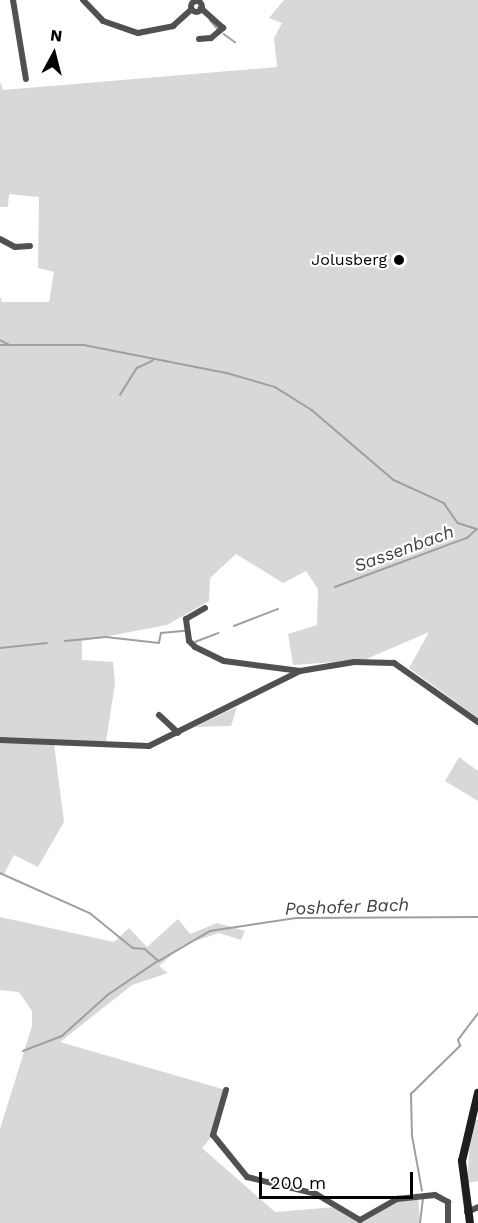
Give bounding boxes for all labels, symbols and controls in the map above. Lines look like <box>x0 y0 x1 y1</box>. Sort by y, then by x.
north arrow <box>24 24 84 84</box>
text: N <box>49 25 63 46</box>
place label: Jolusberg <box>311 250 387 270</box>
marker: Jolusberg <box>392 253 406 267</box>
water label: Sassenbach <box>351 521 457 577</box>
water label: Poshofer Bach <box>284 894 410 920</box>
scale bar <box>262 1160 416 1198</box>
text: 200 m <box>270 1172 326 1193</box>

